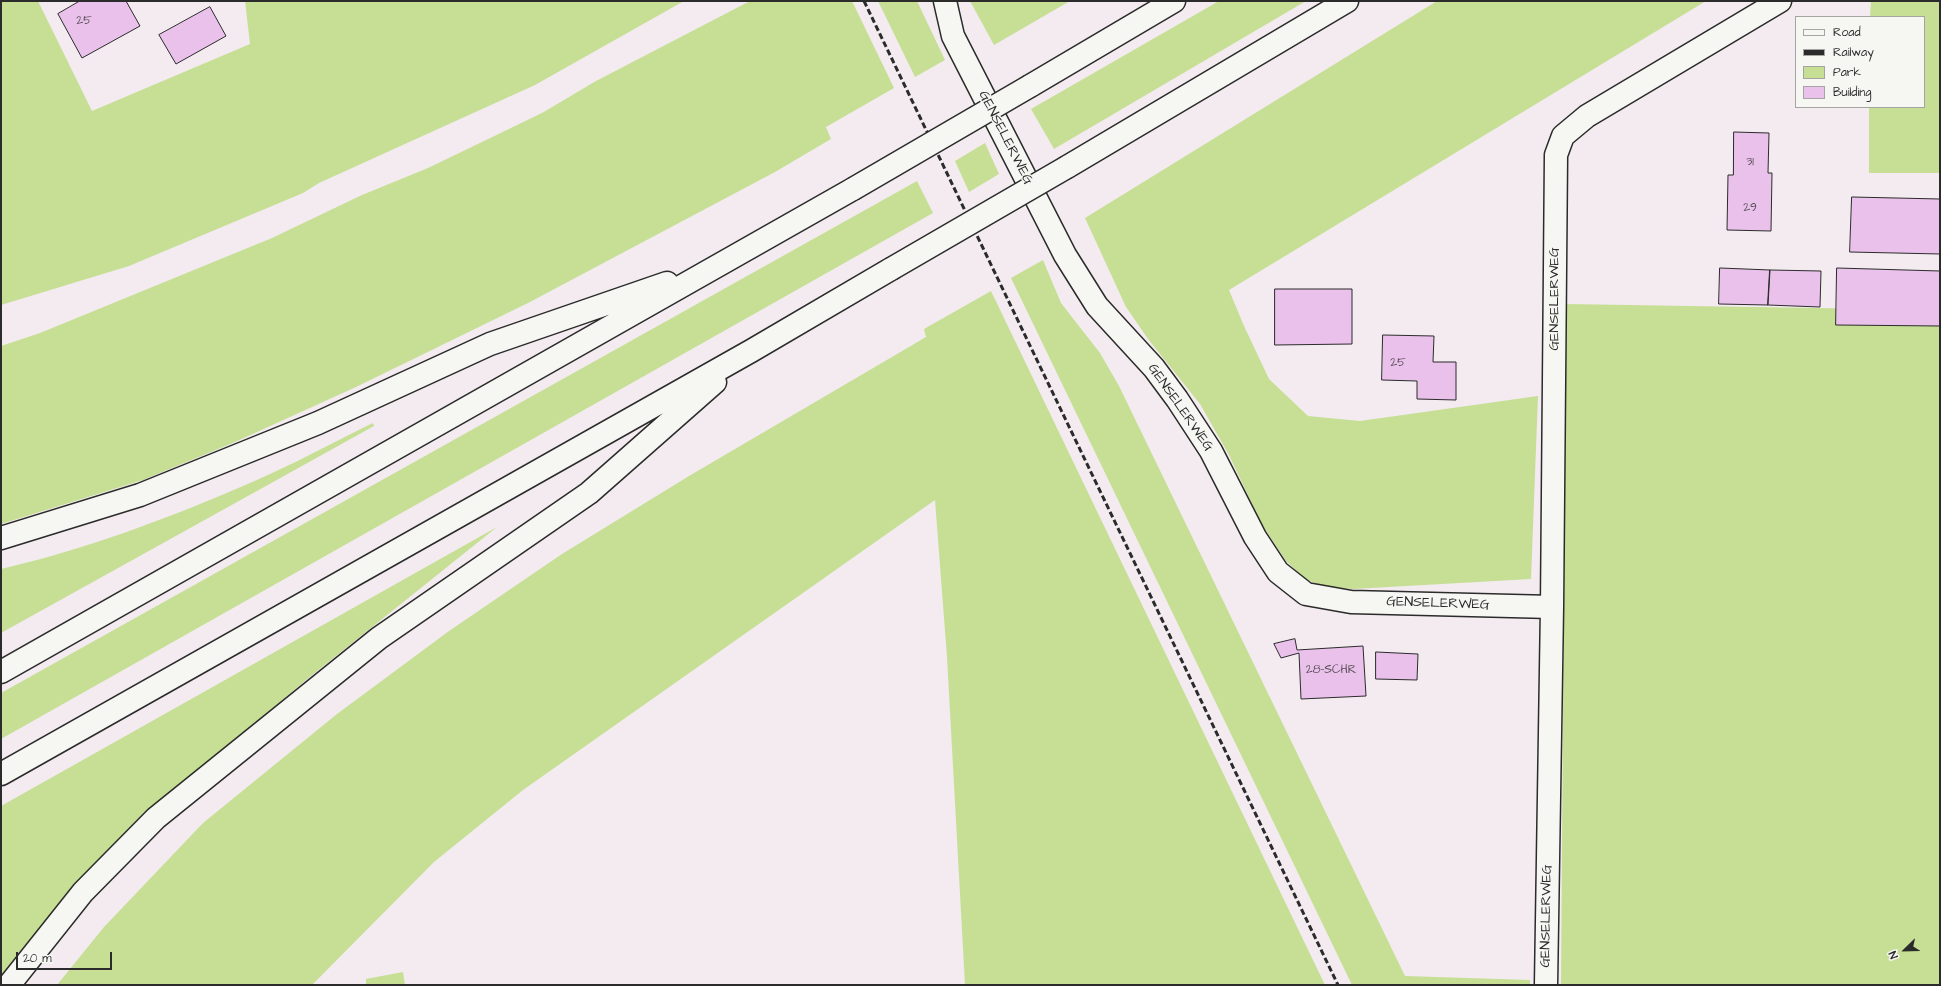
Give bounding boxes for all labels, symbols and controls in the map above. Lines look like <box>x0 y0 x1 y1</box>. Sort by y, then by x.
house number: 25 <box>76 14 92 28</box>
legend <box>1795 16 1925 108</box>
text: Road <box>1833 24 1861 41</box>
text: Railway <box>1833 44 1874 61</box>
text: Park <box>1833 64 1861 81</box>
text: Building <box>1833 84 1871 101</box>
street label: GENSELERWEG <box>974 88 1036 188</box>
house number: 31 <box>1746 155 1754 169</box>
house number: 29 <box>1743 201 1757 215</box>
street label: GENSELERWEG <box>1547 247 1563 351</box>
house number: 25 <box>1390 356 1406 370</box>
street label: GENSELERWEG <box>1144 361 1216 455</box>
street label: GENSELERWEG <box>1386 594 1490 614</box>
house number: 28-SCHR <box>1306 663 1356 677</box>
street label: GENSELERWEG <box>1538 864 1556 968</box>
north arrow <box>1885 930 1925 970</box>
scale bar <box>18 944 114 970</box>
text: N <box>1885 949 1902 961</box>
text: 20 m <box>23 950 52 967</box>

